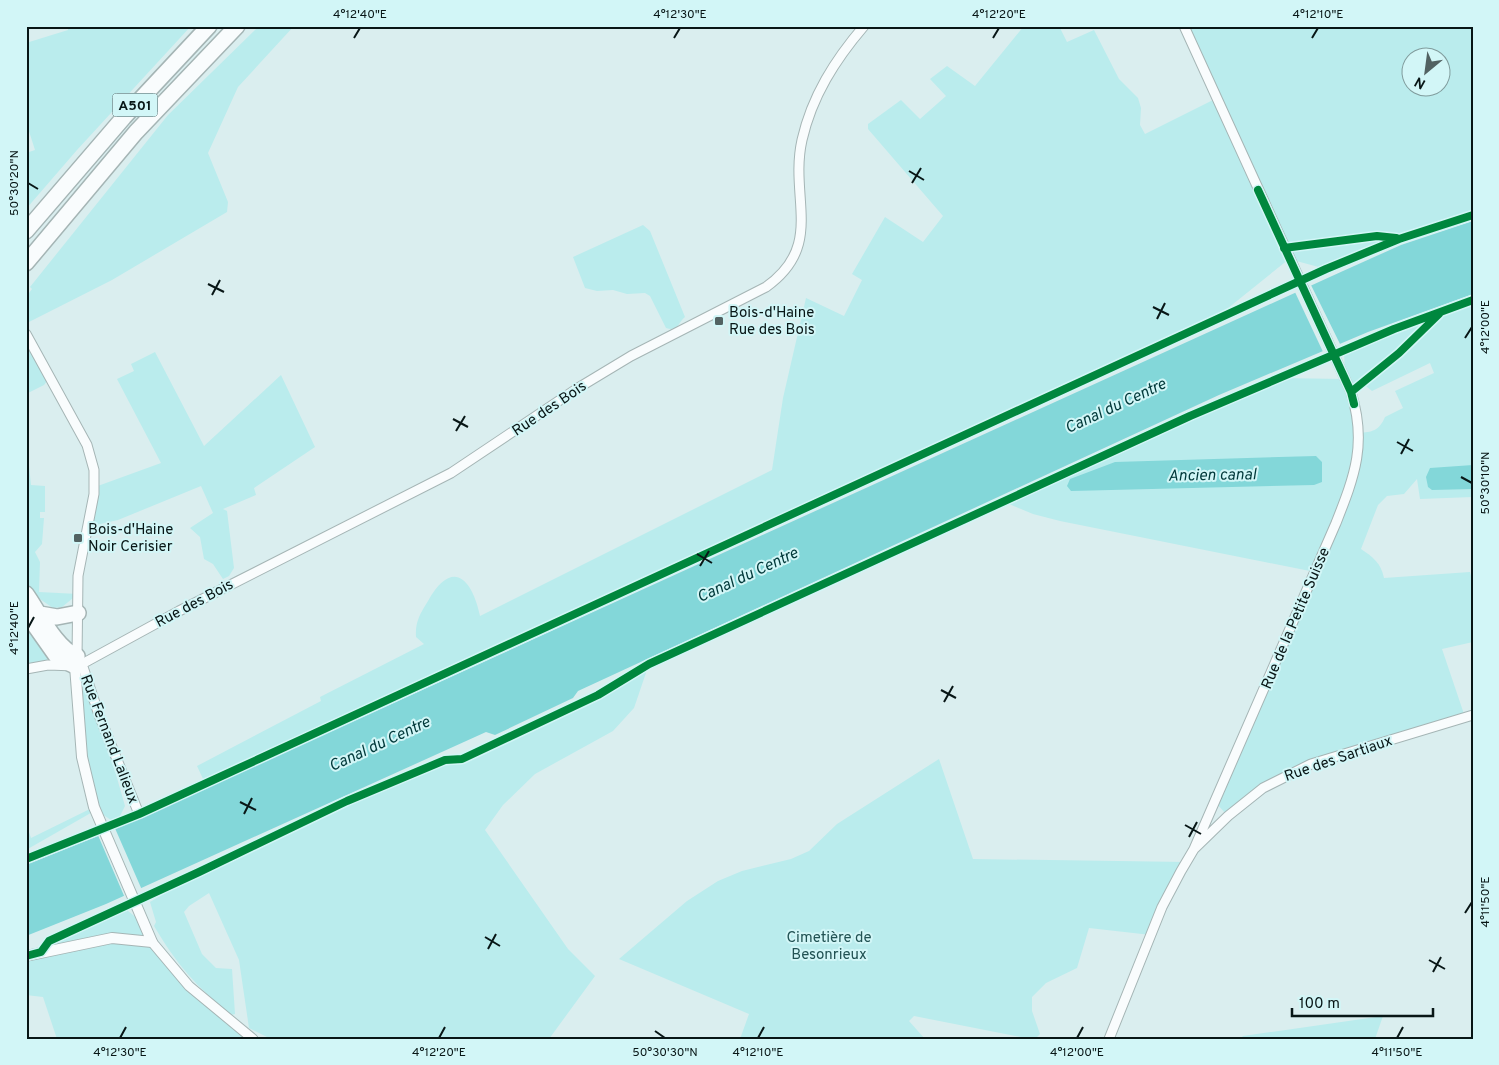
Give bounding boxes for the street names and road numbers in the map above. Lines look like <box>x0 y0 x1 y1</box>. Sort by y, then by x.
road number: A501 <box>112 94 158 116</box>
street label: Rue des Bois <box>509 377 591 441</box>
street label: Rue de la Petite Suisse <box>1258 545 1335 692</box>
street label: Rue des Bois <box>152 576 237 633</box>
street label: Rue Fernand Lalieux <box>75 672 142 807</box>
street label: Rue des Sartiaux <box>1282 732 1395 787</box>

